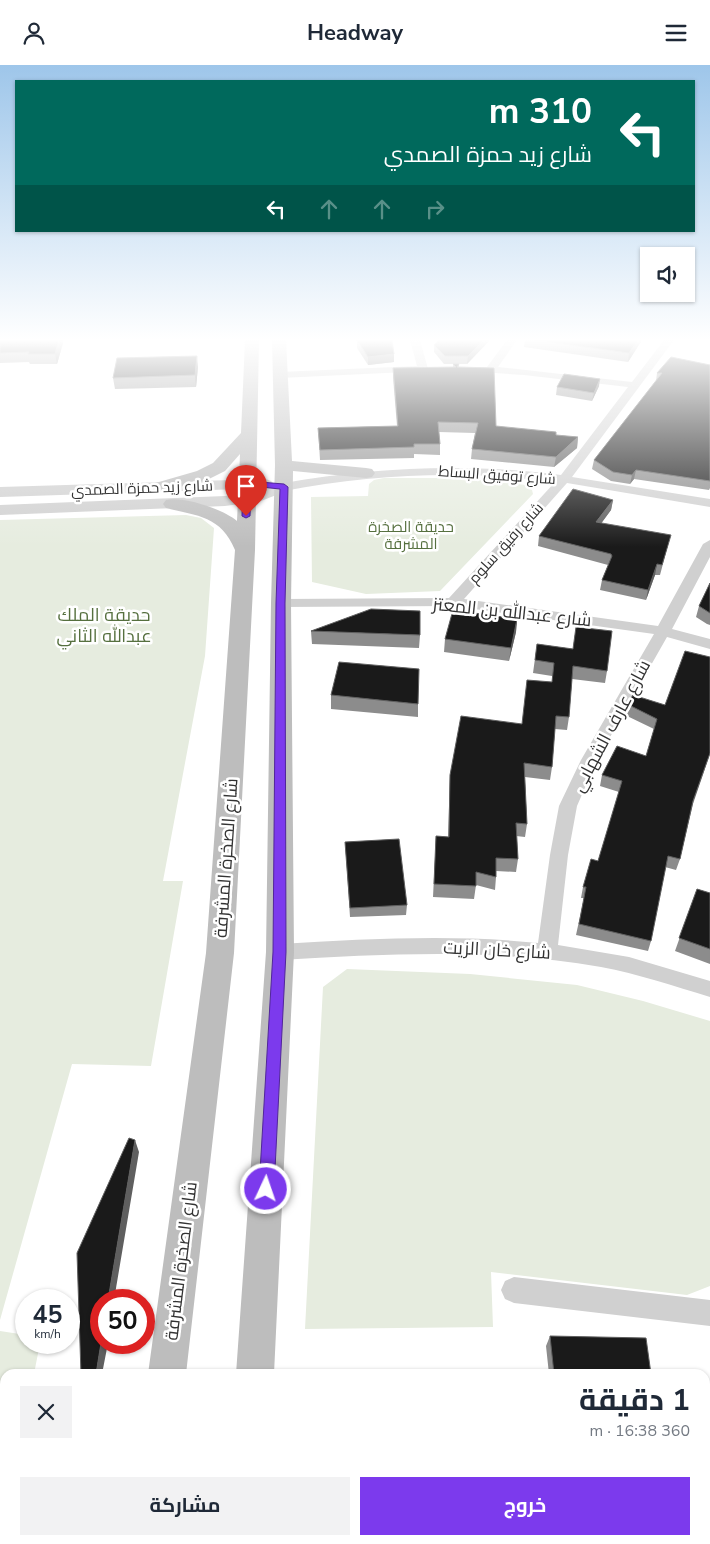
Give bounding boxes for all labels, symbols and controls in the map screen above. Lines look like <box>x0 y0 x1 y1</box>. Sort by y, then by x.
text: Headway <box>307 18 403 48</box>
icon: person <box>20 19 48 47</box>
icon: menu <box>662 19 690 47</box>
text: 310 m <box>489 88 592 135</box>
icon: left <box>610 100 675 165</box>
text: شارع زيد حمزة الصمدي <box>384 140 592 170</box>
icon: left <box>262 195 290 223</box>
icon: ahead <box>315 195 343 223</box>
icon: ahead <box>368 195 396 223</box>
icon: right <box>421 195 449 223</box>
map controls <box>640 247 695 302</box>
button: sound <box>640 247 695 302</box>
street label: شارع توفيق البساط <box>438 461 556 490</box>
pin <box>225 465 267 516</box>
icon: arrive <box>232 472 260 500</box>
street label: شارع زيد حمزة الصمدي <box>71 476 213 502</box>
street label: شارع رفيق سلوم <box>464 498 549 589</box>
park label: حديقة الصخرة المشرفة <box>368 517 454 554</box>
street label: شارع عبدالله بن المعتز <box>430 592 593 632</box>
park label: حديقة الملك عبدالله الثاني <box>56 603 152 650</box>
street label: شارع عارف الشهابي <box>566 656 658 797</box>
street label: شارع الصخرة المشرفة <box>208 777 244 939</box>
street label: شارع خان الزيت <box>443 935 551 965</box>
position arrow <box>239 1162 291 1214</box>
street label: شارع الصخرة المشرفة <box>159 1180 203 1342</box>
speed limit sign: 50 <box>90 1289 155 1354</box>
text: 45 <box>32 1298 63 1332</box>
text: km/h <box>34 1326 61 1342</box>
text: 1 دقيقة <box>579 1380 690 1421</box>
button: close <box>20 1386 72 1438</box>
text: 360 m · 16:38 <box>589 1420 690 1442</box>
button: مشاركة <box>20 1477 350 1535</box>
button: خروج <box>360 1477 690 1535</box>

